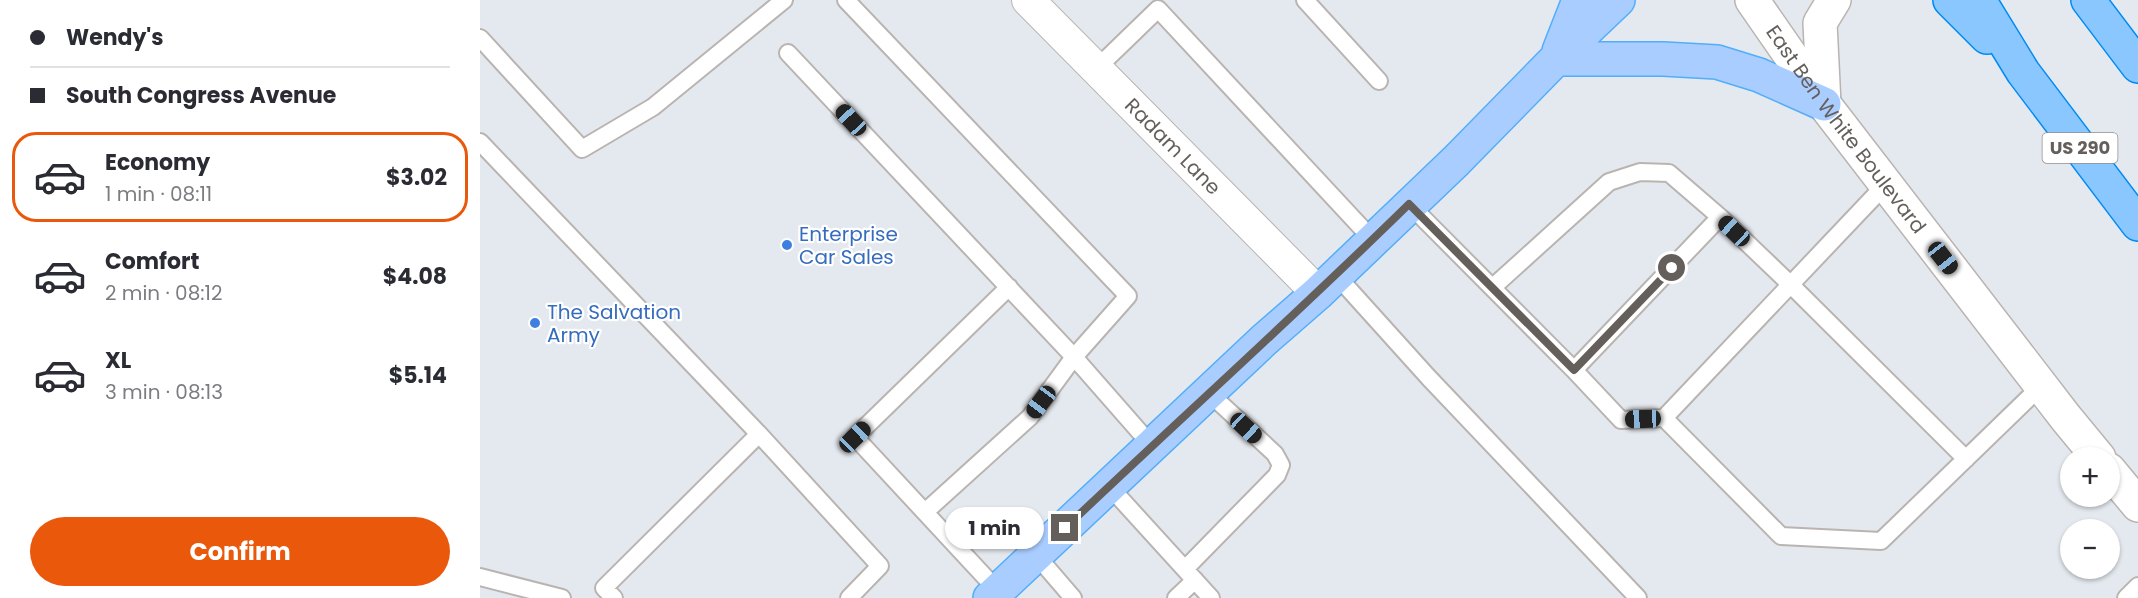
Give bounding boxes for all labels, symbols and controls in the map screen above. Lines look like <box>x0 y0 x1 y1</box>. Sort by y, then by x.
street label: East Ben White Boulevard <box>1760 20 1933 239</box>
text: Wendy's <box>66 22 164 53</box>
text: South Congress Avenue <box>66 80 336 111</box>
street label: Radam Lane <box>1119 92 1227 201</box>
car <box>832 101 870 139</box>
road number: US 290 <box>2042 133 2118 163</box>
text: Economy <box>105 147 210 178</box>
icon: car <box>33 150 87 204</box>
text: $3.02 <box>386 162 447 193</box>
text: 1 min · 08:11 <box>105 180 212 208</box>
car <box>1715 212 1753 250</box>
place label: Enterprise Car Sales <box>799 220 898 271</box>
marker: Enterprise Car Sales <box>780 238 794 252</box>
car <box>1925 238 1961 278</box>
text: Comfort <box>105 246 199 277</box>
icon: car <box>33 249 87 303</box>
route start <box>1658 254 1685 281</box>
text: $4.08 <box>383 261 447 292</box>
text: 2 min · 08:12 <box>105 279 222 307</box>
place label: The Salvation Army <box>547 298 681 349</box>
marker: The Salvation Army <box>528 316 542 330</box>
text: XL <box>105 345 131 376</box>
icon: car <box>33 348 87 402</box>
text: $5.14 <box>389 360 447 391</box>
text: 3 min · 08:13 <box>105 378 223 406</box>
car <box>1023 382 1059 422</box>
car <box>1227 409 1265 447</box>
car <box>1625 409 1661 429</box>
car <box>836 418 874 456</box>
map controls <box>2060 447 2120 579</box>
button: + <box>2060 447 2120 507</box>
callout: 1 min <box>945 507 1044 549</box>
text: 1 min <box>968 514 1021 542</box>
route end <box>1051 514 1078 541</box>
button: Confirm <box>30 517 450 586</box>
button: − <box>2060 519 2120 579</box>

